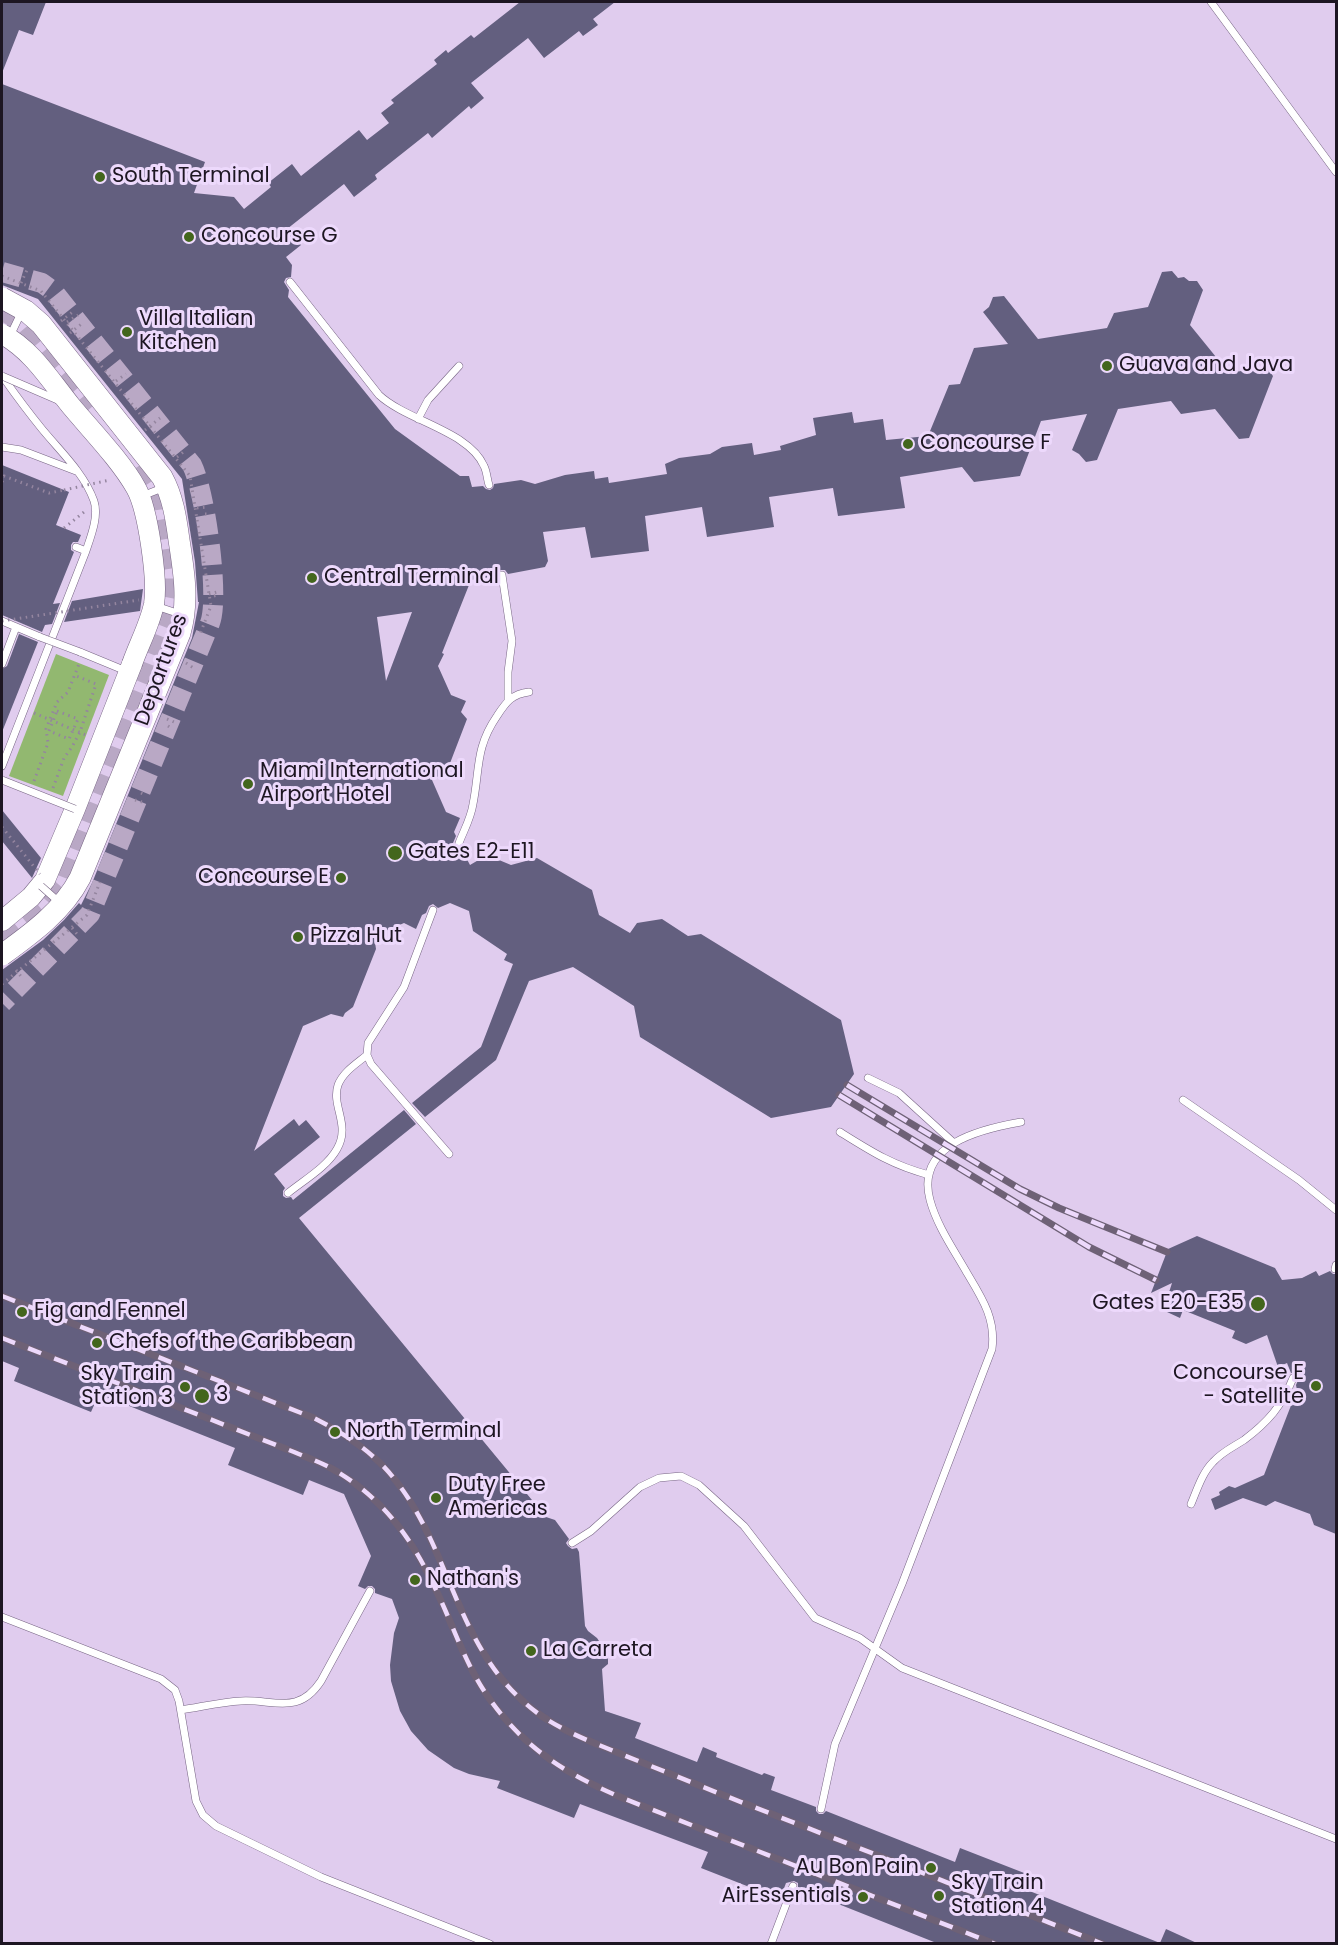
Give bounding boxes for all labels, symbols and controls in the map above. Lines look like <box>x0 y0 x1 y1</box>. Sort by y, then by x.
place label: South Terminal <box>112 164 270 190</box>
marker: South Terminal <box>93 170 107 184</box>
place label: Concourse G <box>201 224 337 250</box>
marker: Concourse G <box>182 230 196 244</box>
place label: Villa Italian Kitchen <box>139 307 253 357</box>
marker: Villa Italian Kitchen <box>120 325 134 339</box>
place label: Guava and Java <box>1119 353 1293 379</box>
marker: Guava and Java <box>1100 359 1114 373</box>
place label: Concourse F <box>920 431 1051 457</box>
marker: Concourse F <box>901 437 915 451</box>
place label: Central Terminal <box>324 565 499 591</box>
marker: Central Terminal <box>305 571 319 585</box>
street label: Departures <box>130 611 194 729</box>
place label: Miami International Airport Hotel <box>260 759 464 809</box>
marker: Miami International Airport Hotel <box>241 777 255 791</box>
place label: Gates E2-E11 <box>408 840 534 866</box>
marker: Gates E2-E11 <box>386 844 404 862</box>
place label: Concourse E <box>198 865 329 891</box>
marker: Concourse E <box>334 871 348 885</box>
place label: Pizza Hut <box>310 924 402 950</box>
marker: Pizza Hut <box>291 930 305 944</box>
place label: Gates E20-E35 <box>1092 1291 1244 1317</box>
marker: Gates E20-E35 <box>1249 1295 1267 1313</box>
place label: Fig and Fennel <box>34 1299 186 1325</box>
marker: Fig and Fennel <box>15 1305 29 1319</box>
place label: Chefs of the Caribbean <box>109 1330 353 1356</box>
marker: Chefs of the Caribbean <box>90 1336 104 1350</box>
place label: Concourse E - Satellite <box>1173 1361 1304 1411</box>
place label: Sky Train Station 3 <box>80 1362 173 1412</box>
marker: Concourse E - Satellite <box>1309 1379 1323 1393</box>
marker: Sky Train Station 3 <box>178 1380 192 1394</box>
place label: 3 <box>216 1383 228 1409</box>
marker: 3 <box>193 1387 211 1405</box>
place label: North Terminal <box>347 1419 502 1445</box>
marker: North Terminal <box>328 1425 342 1439</box>
place label: Duty Free Americas <box>448 1473 548 1523</box>
marker: Duty Free Americas <box>429 1491 443 1505</box>
place label: Nathan's <box>427 1567 519 1593</box>
marker: Nathan's <box>408 1573 422 1587</box>
place label: La Carreta <box>543 1638 653 1664</box>
marker: La Carreta <box>524 1644 538 1658</box>
place label: Au Bon Pain <box>795 1855 919 1881</box>
marker: Au Bon Pain <box>924 1861 938 1875</box>
place label: Sky Train Station 4 <box>951 1871 1044 1921</box>
place label: AirEssentials <box>722 1884 851 1910</box>
marker: Sky Train Station 4 <box>932 1889 946 1903</box>
marker: AirEssentials <box>856 1890 870 1904</box>

